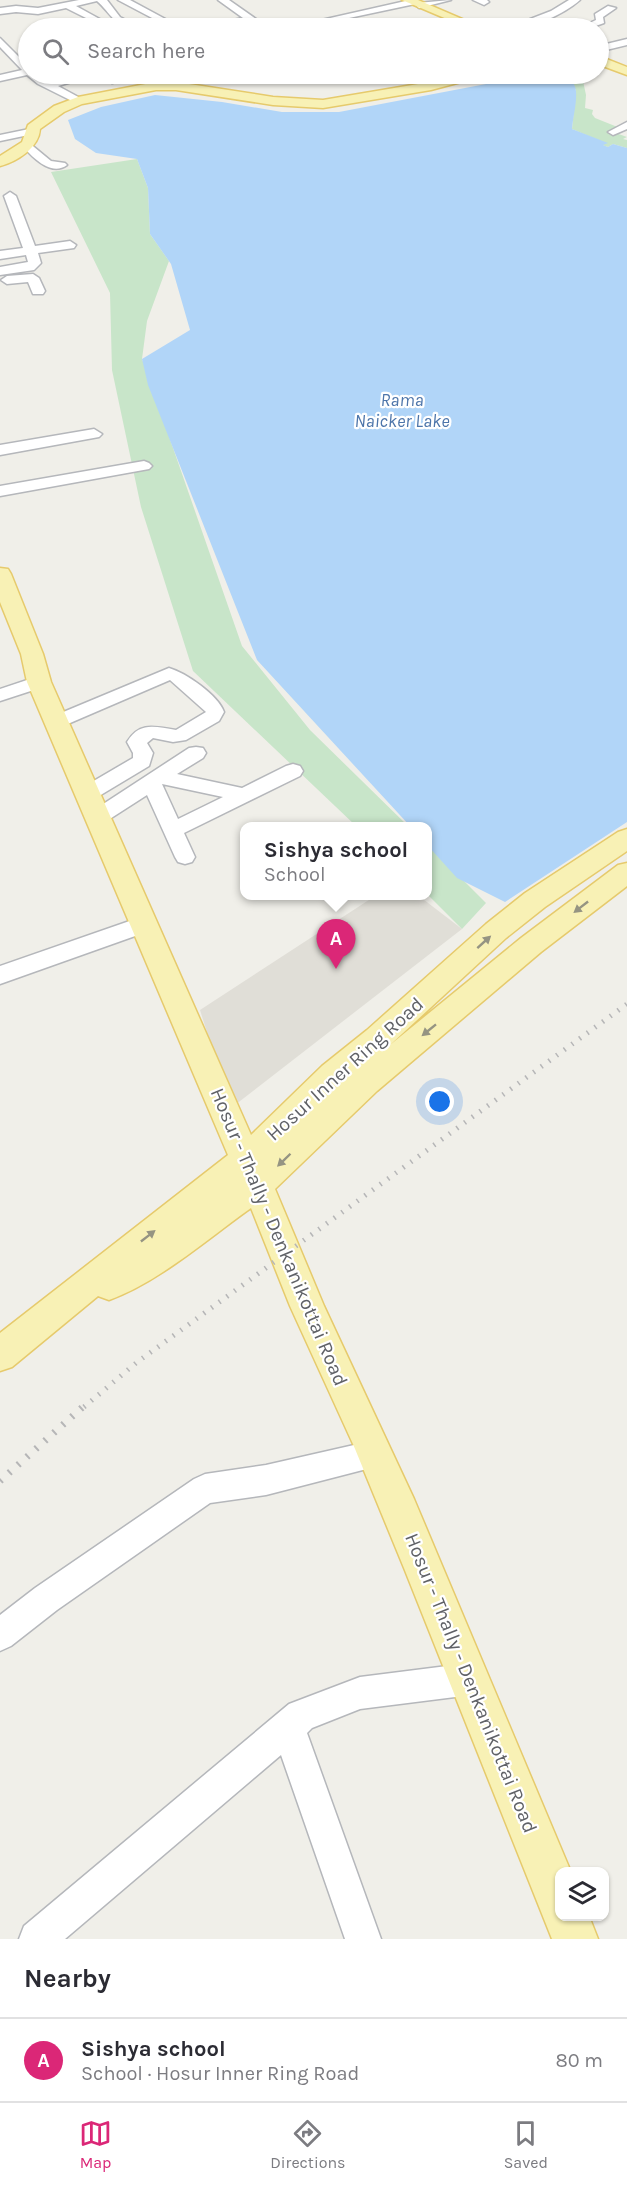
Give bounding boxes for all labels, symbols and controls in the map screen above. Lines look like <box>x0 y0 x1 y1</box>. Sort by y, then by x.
search box <box>18 18 609 84</box>
icon: search <box>39 35 72 68</box>
text: Search here <box>87 38 205 64</box>
water label: Rama Naicker Lake <box>355 389 449 432</box>
popup <box>240 822 432 900</box>
text: Sishya school <box>264 837 408 863</box>
text: School <box>264 863 326 886</box>
one-way arrow <box>573 901 588 913</box>
pin: A <box>316 920 356 969</box>
one-way arrow <box>476 935 491 949</box>
street label: Hosur Inner Ring Road <box>262 992 428 1146</box>
one-way arrow <box>421 1024 437 1037</box>
street label: Hosur - Thally - Denkanikottai Road <box>206 1085 352 1389</box>
your location <box>425 1087 454 1116</box>
one-way arrow <box>277 1153 292 1166</box>
one-way arrow <box>139 1230 155 1242</box>
street label: Hosur - Thally - Denkanikottai Road <box>400 1530 542 1836</box>
map controls <box>555 1867 609 1921</box>
button: layers <box>555 1867 609 1921</box>
text: Nearby <box>24 1963 111 1994</box>
text: Sishya school <box>81 2036 226 2062</box>
text: A <box>37 2049 50 2072</box>
text: 80 m <box>555 2049 603 2072</box>
text: School · Hosur Inner Ring Road <box>81 2062 359 2085</box>
tab: Map <box>79 2117 112 2172</box>
tab: Directions <box>270 2117 345 2172</box>
tab: Saved <box>504 2117 548 2172</box>

